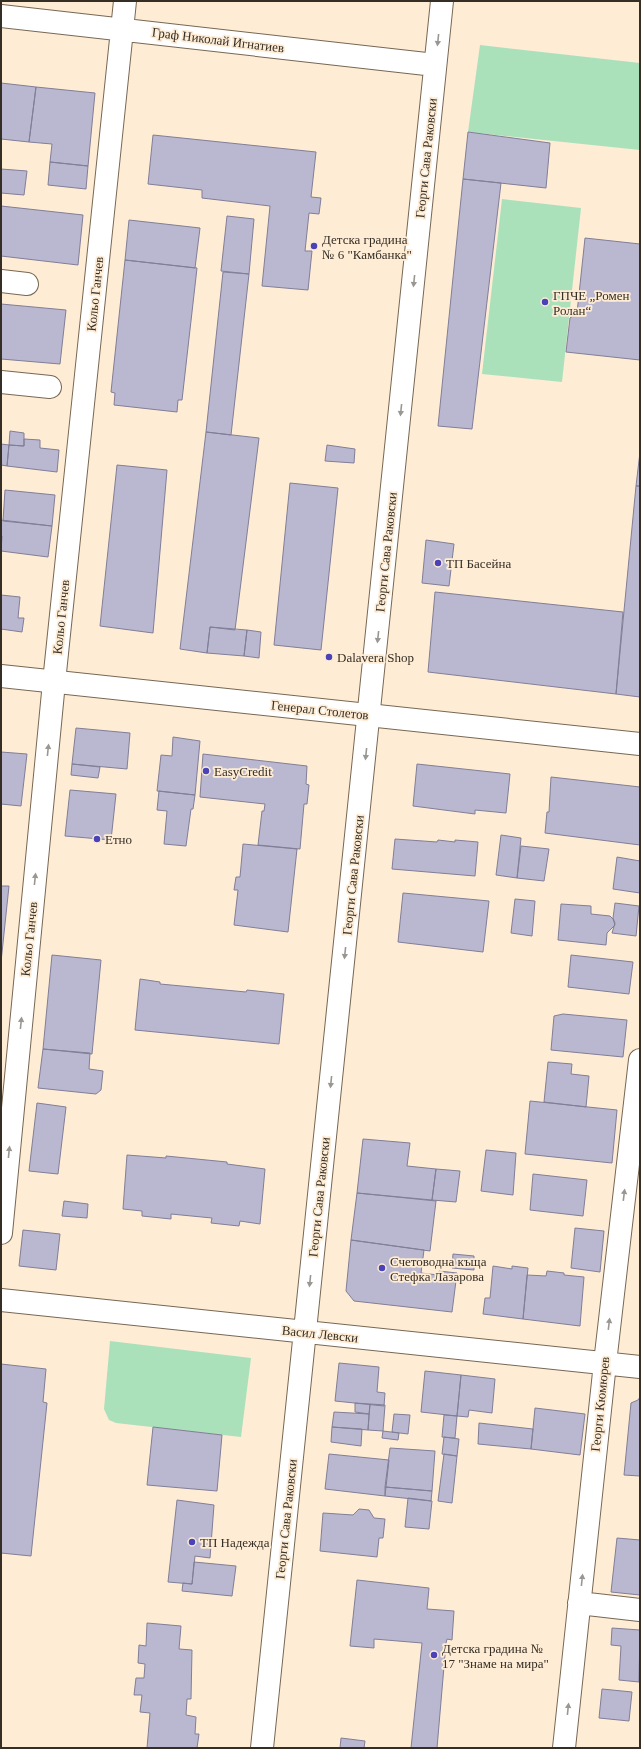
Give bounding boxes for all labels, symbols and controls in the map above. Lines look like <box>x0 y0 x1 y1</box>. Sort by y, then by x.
street label: Граф Николай Игнатиев <box>151 24 285 56</box>
one-way arrow <box>435 34 441 46</box>
street label: Георги Сава Раковски <box>412 97 440 219</box>
place label: Детска градина № 6 "Камбанка" <box>322 232 412 262</box>
marker: Детска градина № 6 "Камбанка" <box>309 241 319 251</box>
street label: Кольо Ганчев <box>84 256 106 332</box>
one-way arrow <box>410 274 417 287</box>
place label: ГПЧЕ „Ромен Ролан“ <box>553 288 629 318</box>
marker: ГПЧЕ „Ромен Ролан“ <box>540 297 550 307</box>
one-way arrow <box>397 404 404 416</box>
street label: Георги Сава Раковски <box>372 491 400 613</box>
place label: ТП Басейна <box>446 556 511 571</box>
marker: ТП Басейна <box>433 558 443 568</box>
street label: Кольо Ганчев <box>50 579 72 655</box>
one-way arrow <box>374 631 381 643</box>
place label: Dalavera Shop <box>337 650 414 665</box>
marker: Dalavera Shop <box>324 652 334 662</box>
street label: Генерал Столетов <box>271 697 369 723</box>
one-way arrow <box>44 744 51 756</box>
one-way arrow <box>362 748 369 760</box>
place label: EasyCredit <box>214 764 272 779</box>
marker: EasyCredit <box>201 766 211 776</box>
street label: Георги Сава Раковски <box>339 814 367 936</box>
place label: Етно <box>105 832 132 847</box>
marker: Етно <box>92 834 102 844</box>
one-way arrow <box>32 873 39 885</box>
street label: Кольо Ганчев <box>18 901 40 977</box>
one-way arrow <box>342 947 348 959</box>
one-way arrow <box>18 1017 25 1029</box>
one-way arrow <box>328 1076 335 1088</box>
street label: Георги Сава Раковски <box>305 1136 333 1258</box>
one-way arrow <box>5 1146 12 1158</box>
one-way arrow <box>621 1189 627 1201</box>
place label: Счетоводна къща Стефка Лазарова <box>390 1254 487 1284</box>
marker: Счетоводна къща Стефка Лазарова <box>377 1263 387 1273</box>
one-way arrow <box>307 1275 314 1287</box>
one-way arrow <box>606 1318 612 1331</box>
street label: Васил Левски <box>281 1323 359 1345</box>
street label: Георги Кюмюрев <box>588 1356 612 1452</box>
street label: Георги Сава Раковски <box>272 1458 300 1580</box>
place label: ТП Надежда <box>200 1535 270 1550</box>
marker: ТП Надежда <box>187 1537 197 1547</box>
one-way arrow <box>578 1574 585 1586</box>
place label: Детска градина № 17 "Знаме на мира" <box>442 1641 549 1671</box>
marker: Детска градина № 17 "Знаме на мира" <box>429 1650 439 1660</box>
one-way arrow <box>565 1703 571 1715</box>

